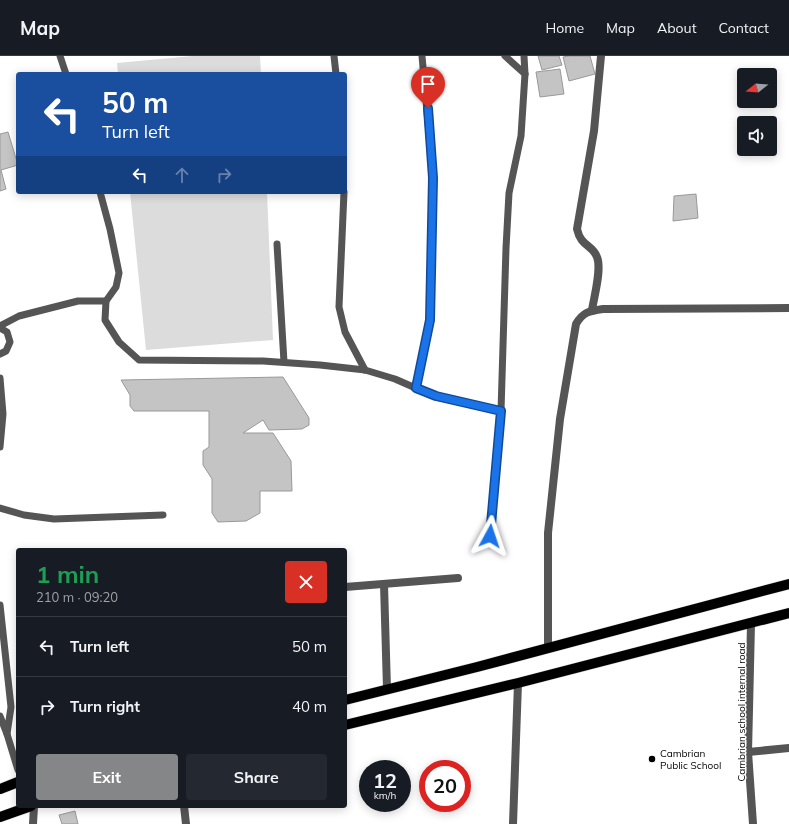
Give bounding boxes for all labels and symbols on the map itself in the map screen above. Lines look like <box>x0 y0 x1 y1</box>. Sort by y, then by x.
pin <box>411 67 445 108</box>
north arrow <box>737 68 777 108</box>
position arrow <box>469 515 511 557</box>
street label: Cambrian school internal road <box>735 642 748 782</box>
place label: Cambrian Public School <box>660 747 721 772</box>
marker: Cambrian Public School <box>647 754 657 764</box>
speed limit sign: 20 <box>419 760 471 812</box>

